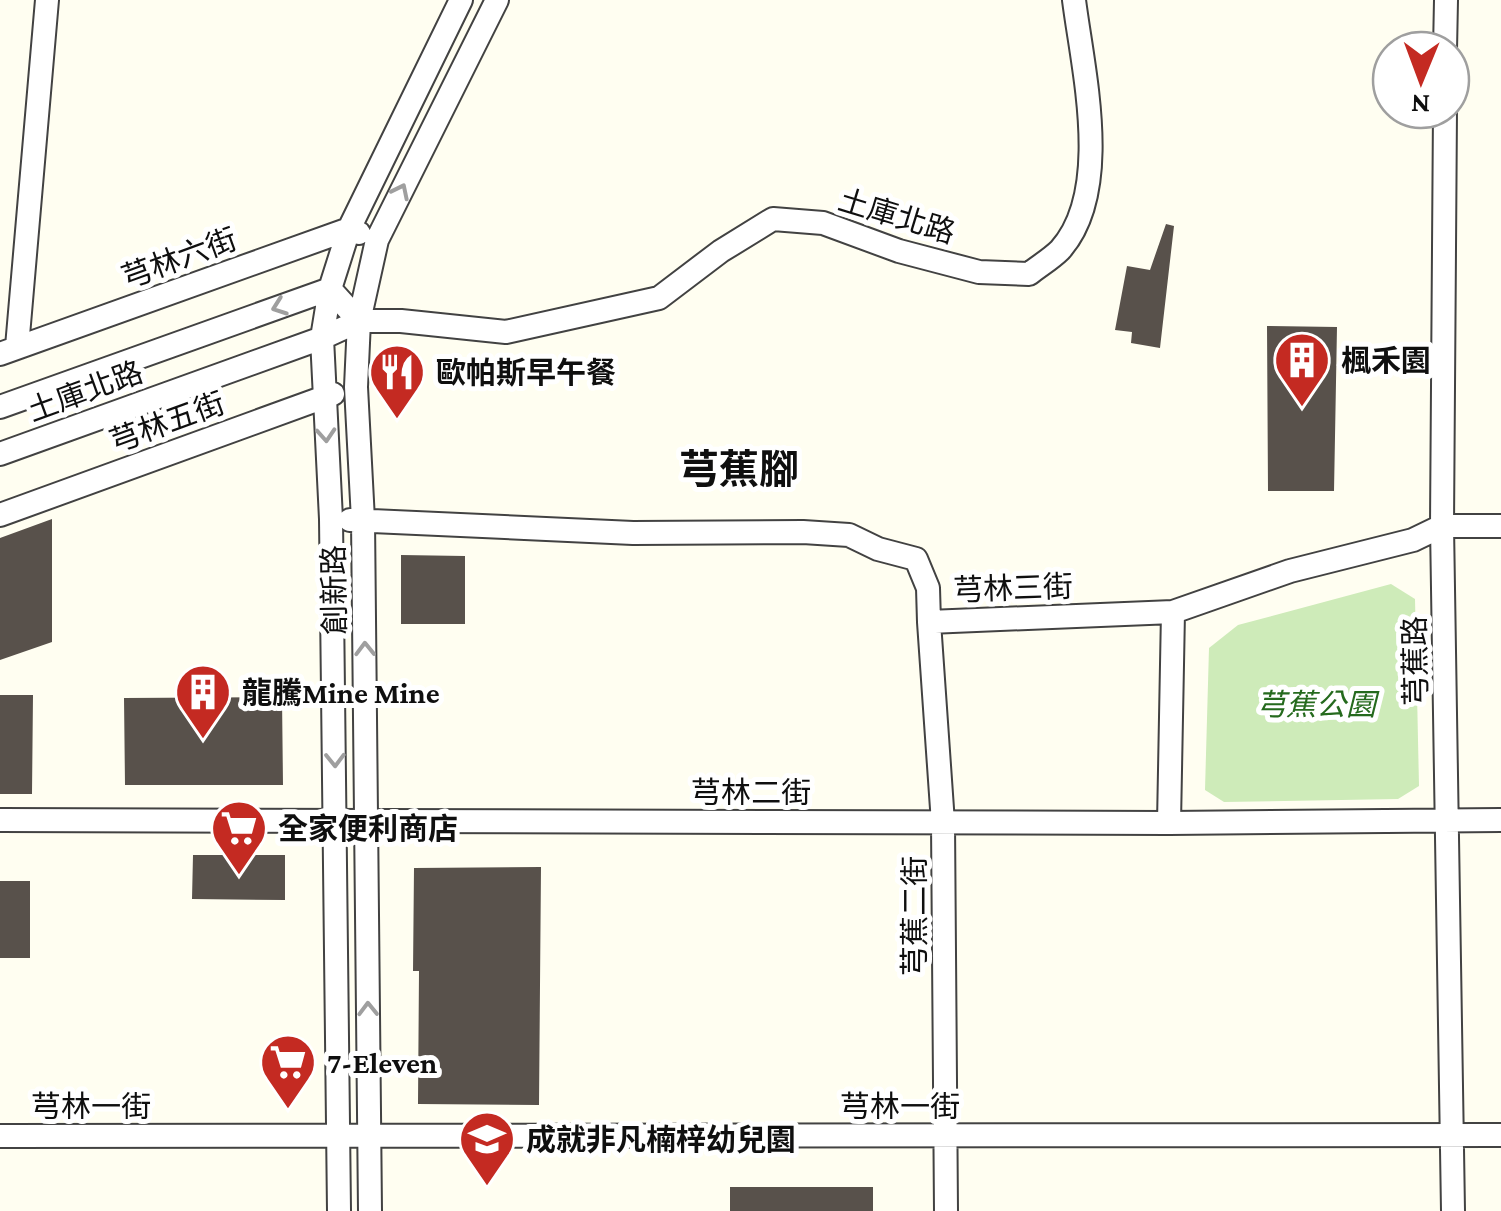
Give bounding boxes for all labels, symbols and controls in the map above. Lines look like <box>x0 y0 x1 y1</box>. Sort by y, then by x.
north arrow <box>1371 30 1471 130</box>
text: N <box>1411 89 1430 120</box>
street label: 土庫北路 <box>835 183 959 249</box>
one-way arrow <box>389 184 408 202</box>
street label: 芎林六街 <box>117 222 241 294</box>
one-way arrow <box>271 295 289 315</box>
building icon: 楓禾園 <box>1272 330 1332 409</box>
restaurant icon: 歐帕斯早午餐 <box>367 342 427 421</box>
place label: 楓禾園 <box>1341 344 1431 377</box>
street label: 土庫北路 <box>23 355 147 427</box>
place label: 歐帕斯早午餐 <box>436 356 616 389</box>
street label: 芎林五街 <box>105 386 229 458</box>
one-way arrow <box>315 428 336 444</box>
district label: 芎蕉腳 <box>679 447 799 492</box>
street label: 創新路 <box>317 545 351 635</box>
street label: 芎林三街 <box>952 569 1074 607</box>
street label: 芎蕉路 <box>1398 616 1432 706</box>
one-way arrow <box>354 640 375 656</box>
building icon: 龍騰Mine Mine <box>173 662 233 741</box>
place label: 龍騰Mine Mine <box>242 676 440 709</box>
park label: 芎蕉公園 <box>1256 688 1380 721</box>
one-way arrow <box>324 754 346 769</box>
street label: 芎林二街 <box>691 776 811 809</box>
supermarket icon: 全家便利商店 <box>209 798 269 877</box>
place label: 全家便利商店 <box>278 812 458 845</box>
street label: 芎蕉二街 <box>898 856 931 976</box>
one-way arrow <box>357 1000 379 1016</box>
supermarket icon: 7-Eleven <box>258 1032 318 1111</box>
place label: 7-Eleven <box>327 1046 437 1079</box>
street label: 芎林一街 <box>31 1090 151 1123</box>
street label: 芎林一街 <box>840 1090 960 1123</box>
school or university icon: 成就非凡楠梓幼兒園 <box>457 1109 517 1188</box>
place label: 成就非凡楠梓幼兒園 <box>526 1123 796 1156</box>

